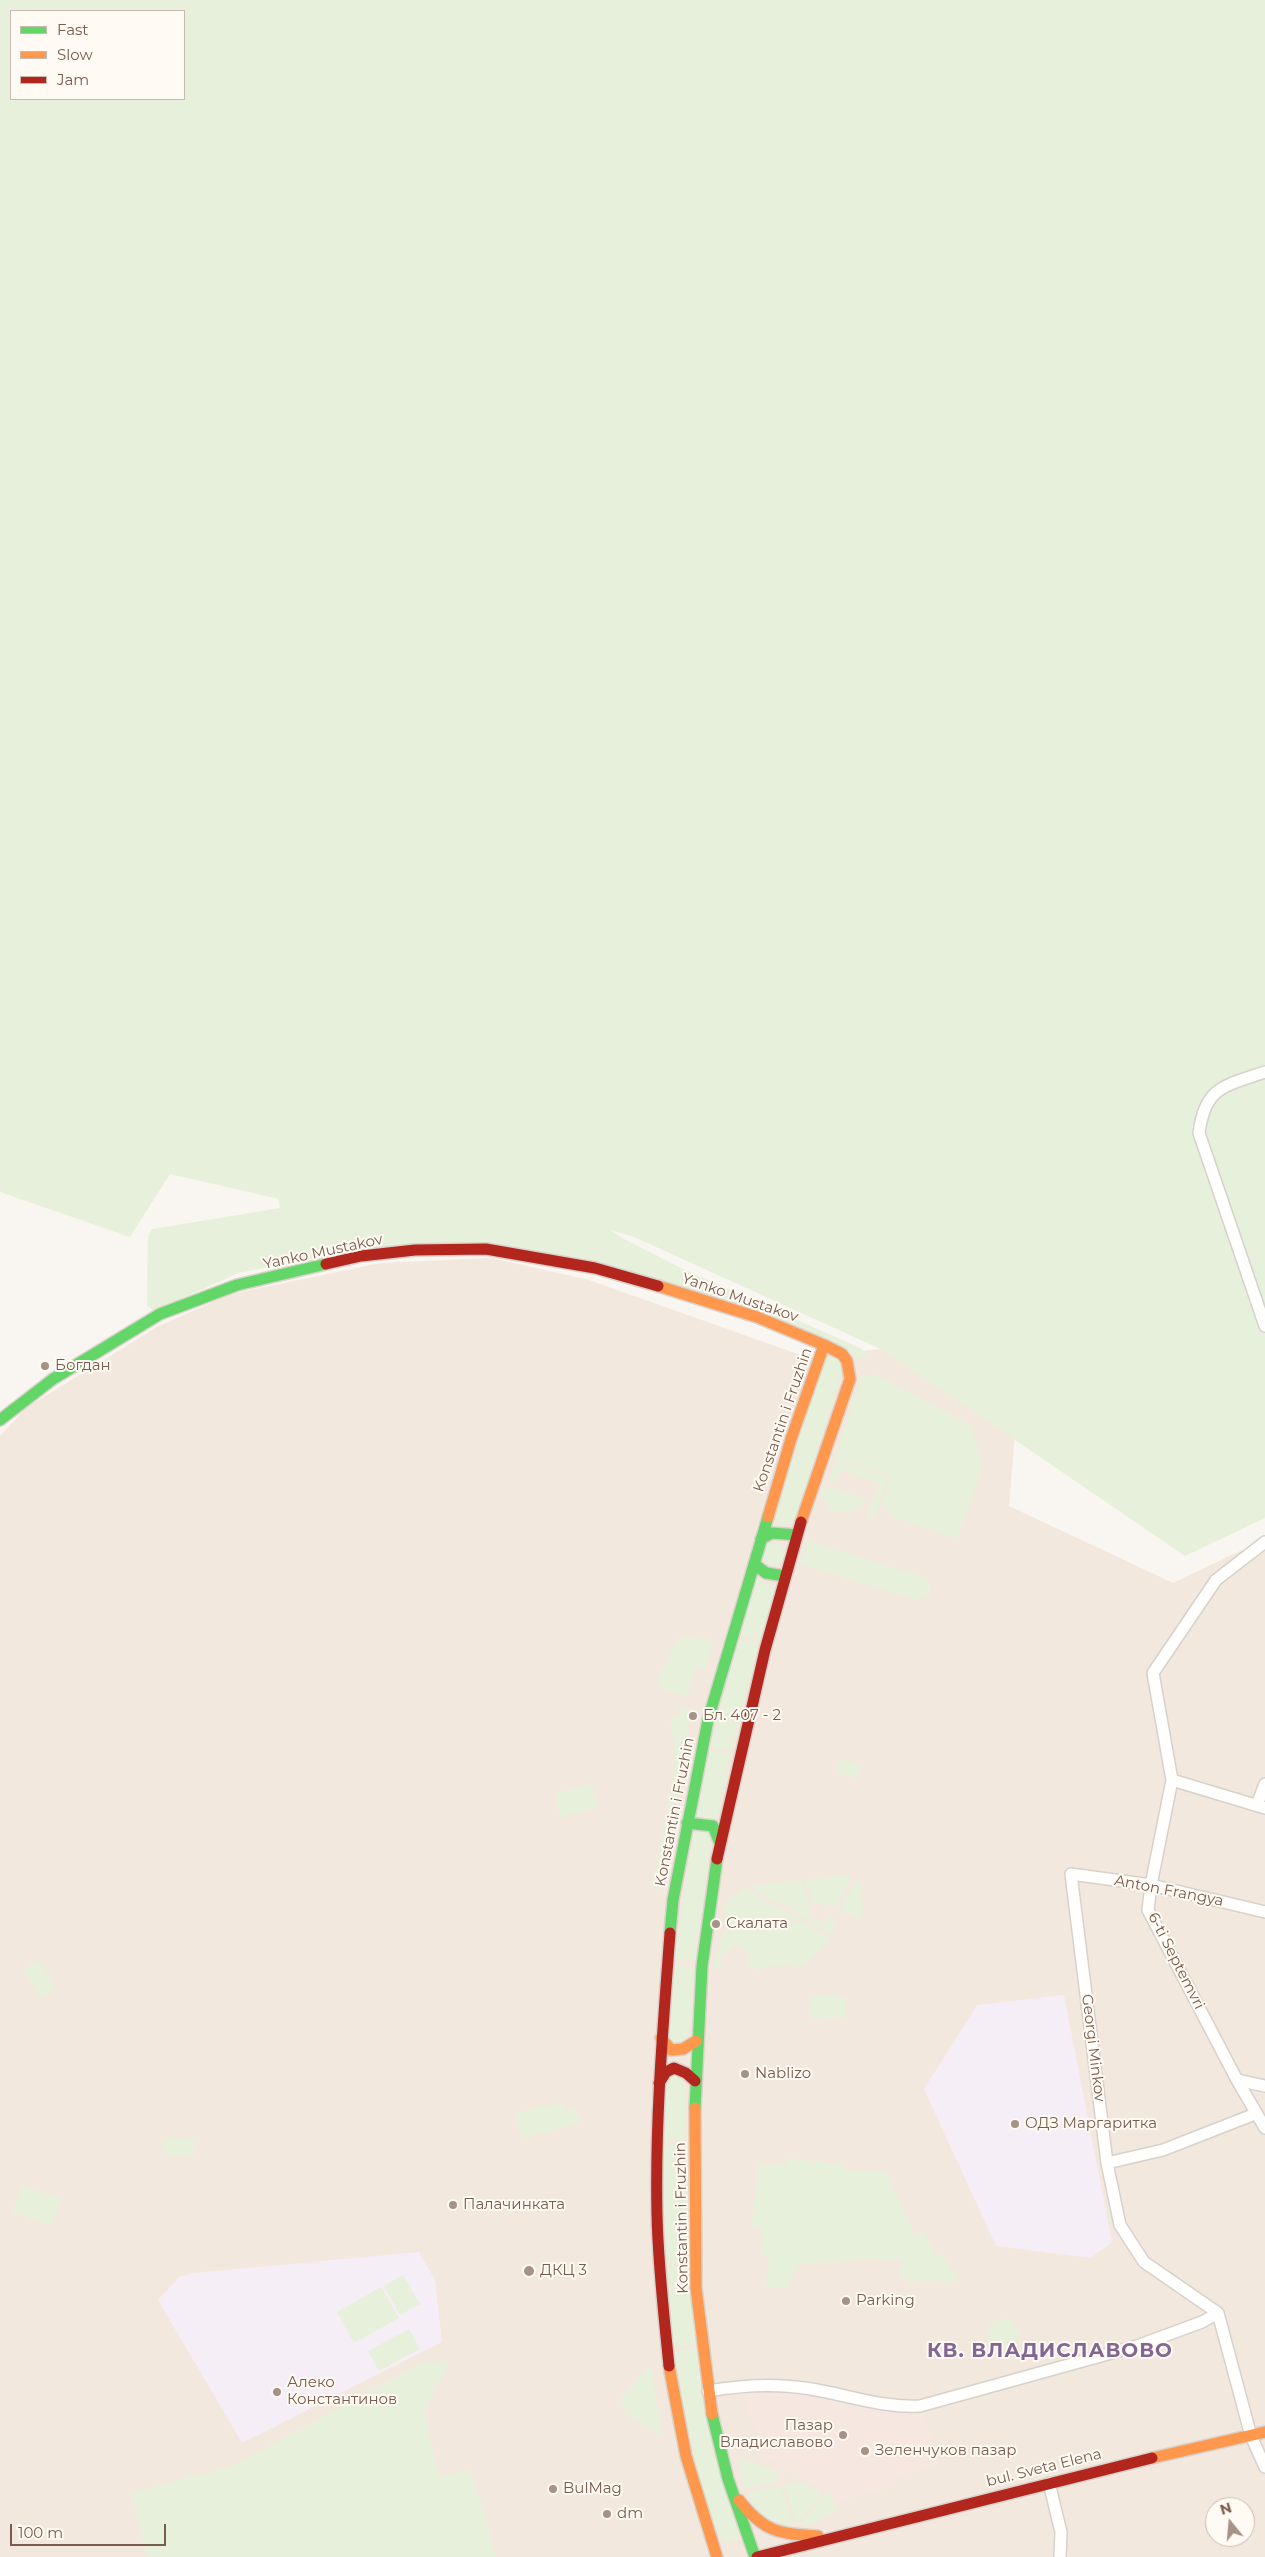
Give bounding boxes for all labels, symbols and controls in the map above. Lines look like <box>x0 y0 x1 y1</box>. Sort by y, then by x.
legend <box>10 10 185 100</box>
text: Fast <box>57 20 88 39</box>
text: Slow <box>57 45 93 64</box>
text: Jam <box>57 70 89 89</box>
street label: Yanko Mustakov <box>262 1231 384 1273</box>
street label: Yanko Mustakov <box>679 1270 801 1326</box>
street label: Konstantin i Fruzhin <box>750 1345 816 1495</box>
place label: Богдан <box>55 1357 111 1375</box>
marker: Богдан <box>39 1360 51 1372</box>
place label: Бл. 407 - 2 <box>703 1707 781 1725</box>
marker: Бл. 407 - 2 <box>687 1710 699 1722</box>
street label: Konstantin i Fruzhin <box>652 1736 698 1888</box>
street label: Anton Frangya <box>1113 1872 1225 1910</box>
street label: 6-ti Septemvri <box>1144 1910 1208 2012</box>
place label: Скалата <box>726 1915 788 1933</box>
marker: Скалата <box>710 1918 722 1930</box>
street label: Georgi Minkov <box>1077 1993 1109 2103</box>
place label: Nablizo <box>755 2065 811 2083</box>
marker: Nablizo <box>739 2068 751 2080</box>
place label: ОДЗ Маргаритка <box>1025 2115 1157 2133</box>
marker: ОДЗ Маргаритка <box>1009 2118 1021 2130</box>
street label: Konstantin i Fruzhin <box>672 2142 692 2294</box>
place label: Палачинката <box>463 2196 565 2214</box>
marker: Палачинката <box>447 2199 459 2211</box>
place label: ДКЦ 3 <box>540 2262 587 2280</box>
marker: ДКЦ 3 <box>522 2264 536 2278</box>
place label: Parking <box>856 2292 915 2310</box>
marker: Parking <box>840 2295 852 2307</box>
district label: КВ. ВЛАДИСЛАВОВО <box>925 2339 1175 2363</box>
place label: Алеко Константинов <box>287 2374 397 2409</box>
marker: Алеко Константинов <box>271 2386 283 2398</box>
place label: Пазар Владиславово <box>720 2417 833 2452</box>
marker: Пазар Владиславово <box>837 2429 849 2441</box>
place label: Зеленчуков пазар <box>875 2442 1017 2460</box>
marker: Зеленчуков пазар <box>859 2445 871 2457</box>
street label: bul. Sveta Elena <box>985 2445 1103 2491</box>
place label: BulMag <box>563 2480 622 2498</box>
marker: BulMag <box>547 2483 559 2495</box>
north arrow <box>1205 2497 1255 2547</box>
text: N <box>1218 2498 1234 2519</box>
place label: dm <box>617 2505 643 2523</box>
marker: dm <box>601 2508 613 2520</box>
scale bar <box>12 2514 169 2546</box>
text: 100 m <box>18 2523 63 2542</box>

